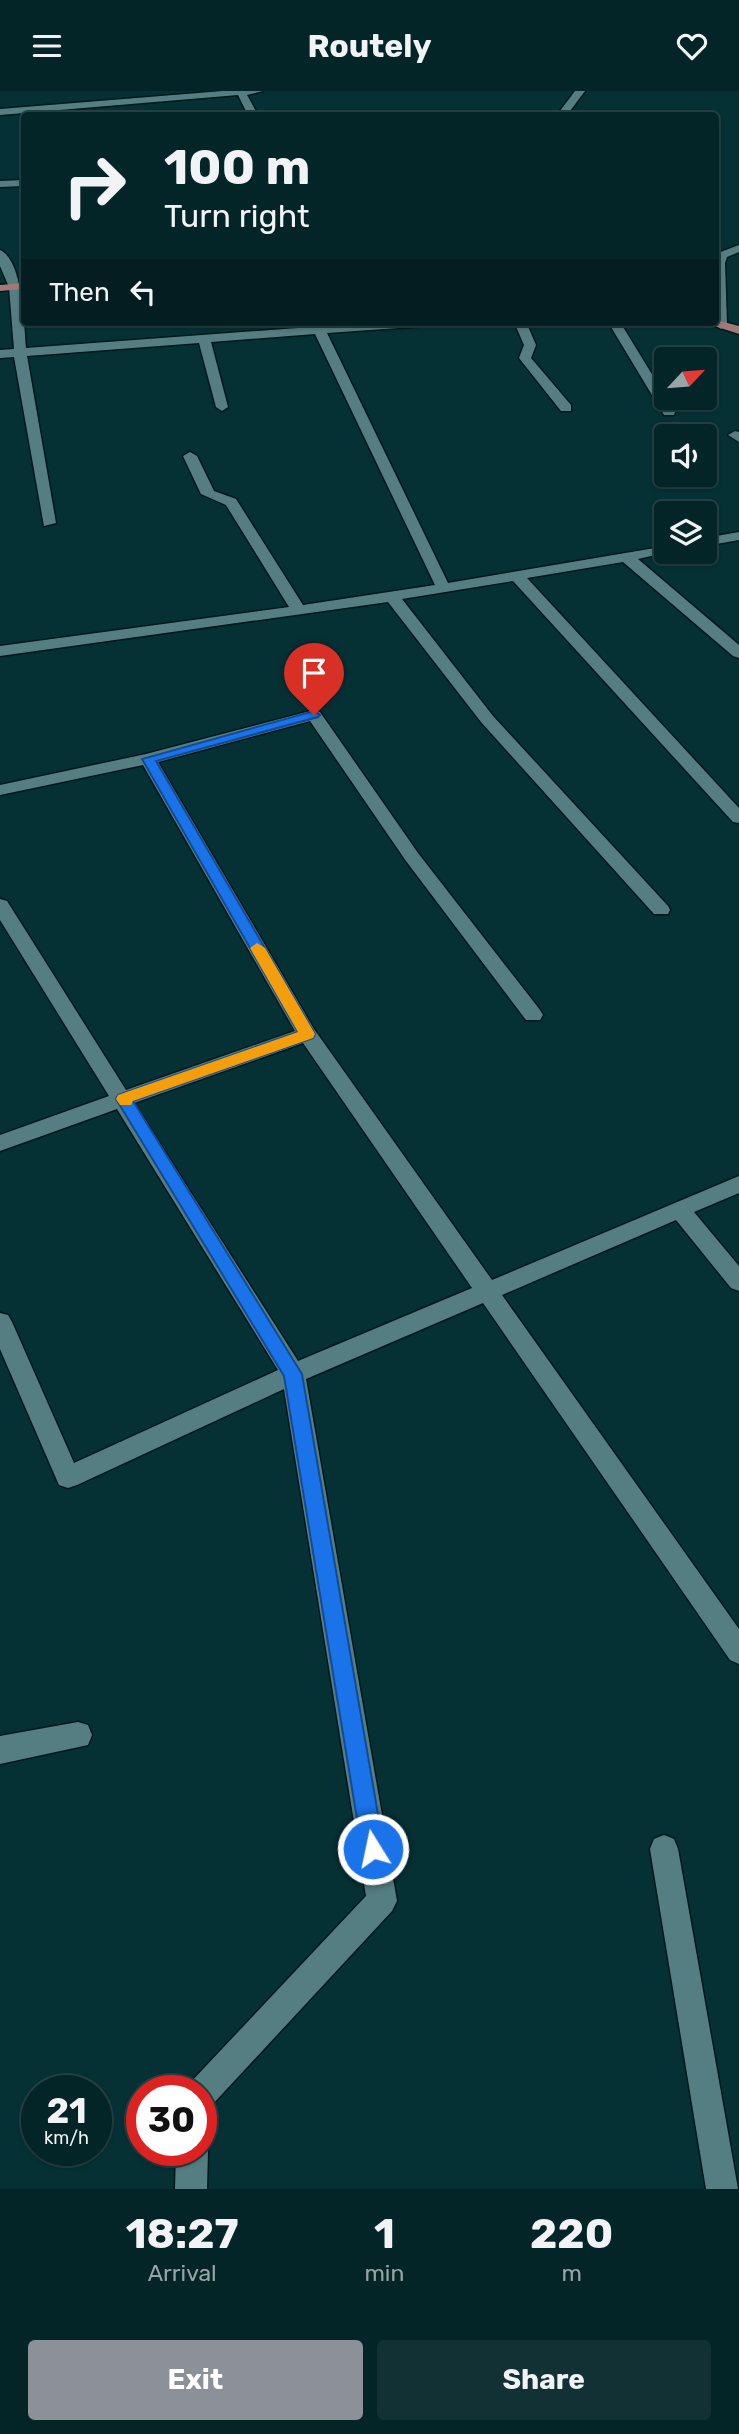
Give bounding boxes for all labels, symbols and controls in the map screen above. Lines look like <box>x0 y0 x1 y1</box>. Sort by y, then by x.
icon: menu <box>28 27 66 65</box>
text: Routely <box>307 27 432 65</box>
icon: heart <box>673 27 711 65</box>
text: 100 m <box>164 138 310 196</box>
icon: right <box>49 140 140 231</box>
text: Turn right <box>164 197 309 235</box>
icon: left <box>124 273 162 311</box>
text: Then <box>49 277 110 308</box>
north arrow <box>654 347 718 409</box>
map controls <box>654 347 717 564</box>
button: sound <box>654 424 717 487</box>
button: layers <box>654 501 717 564</box>
pin <box>284 643 344 715</box>
icon: arrive <box>295 654 333 692</box>
position arrow <box>336 1812 410 1886</box>
speed limit sign: 30 <box>126 2075 217 2166</box>
text: 21 <box>46 2090 87 2132</box>
text: km/h <box>44 2127 89 2149</box>
text: 18:27 <box>126 2209 239 2259</box>
text: 1 <box>374 2209 395 2259</box>
text: 220 <box>530 2209 613 2259</box>
text: Arrival <box>148 2259 217 2287</box>
text: min <box>364 2259 404 2287</box>
text: m <box>561 2259 582 2287</box>
button: Exit <box>28 2340 363 2420</box>
button: Share <box>377 2340 711 2420</box>

